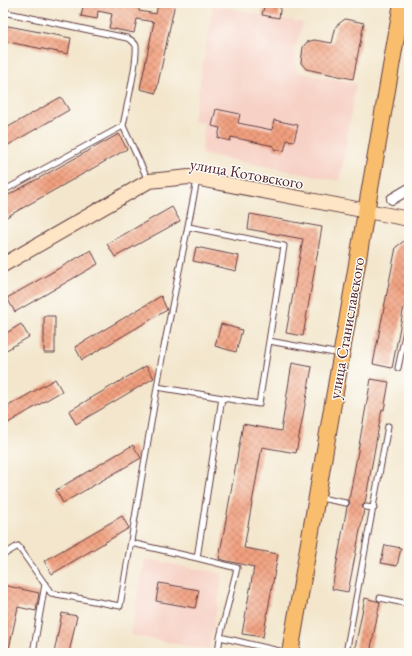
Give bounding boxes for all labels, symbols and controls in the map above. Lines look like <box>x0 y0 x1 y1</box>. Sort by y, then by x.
street label: улица Котовского <box>188 153 305 194</box>
street label: улица Станиславского <box>324 255 369 401</box>

